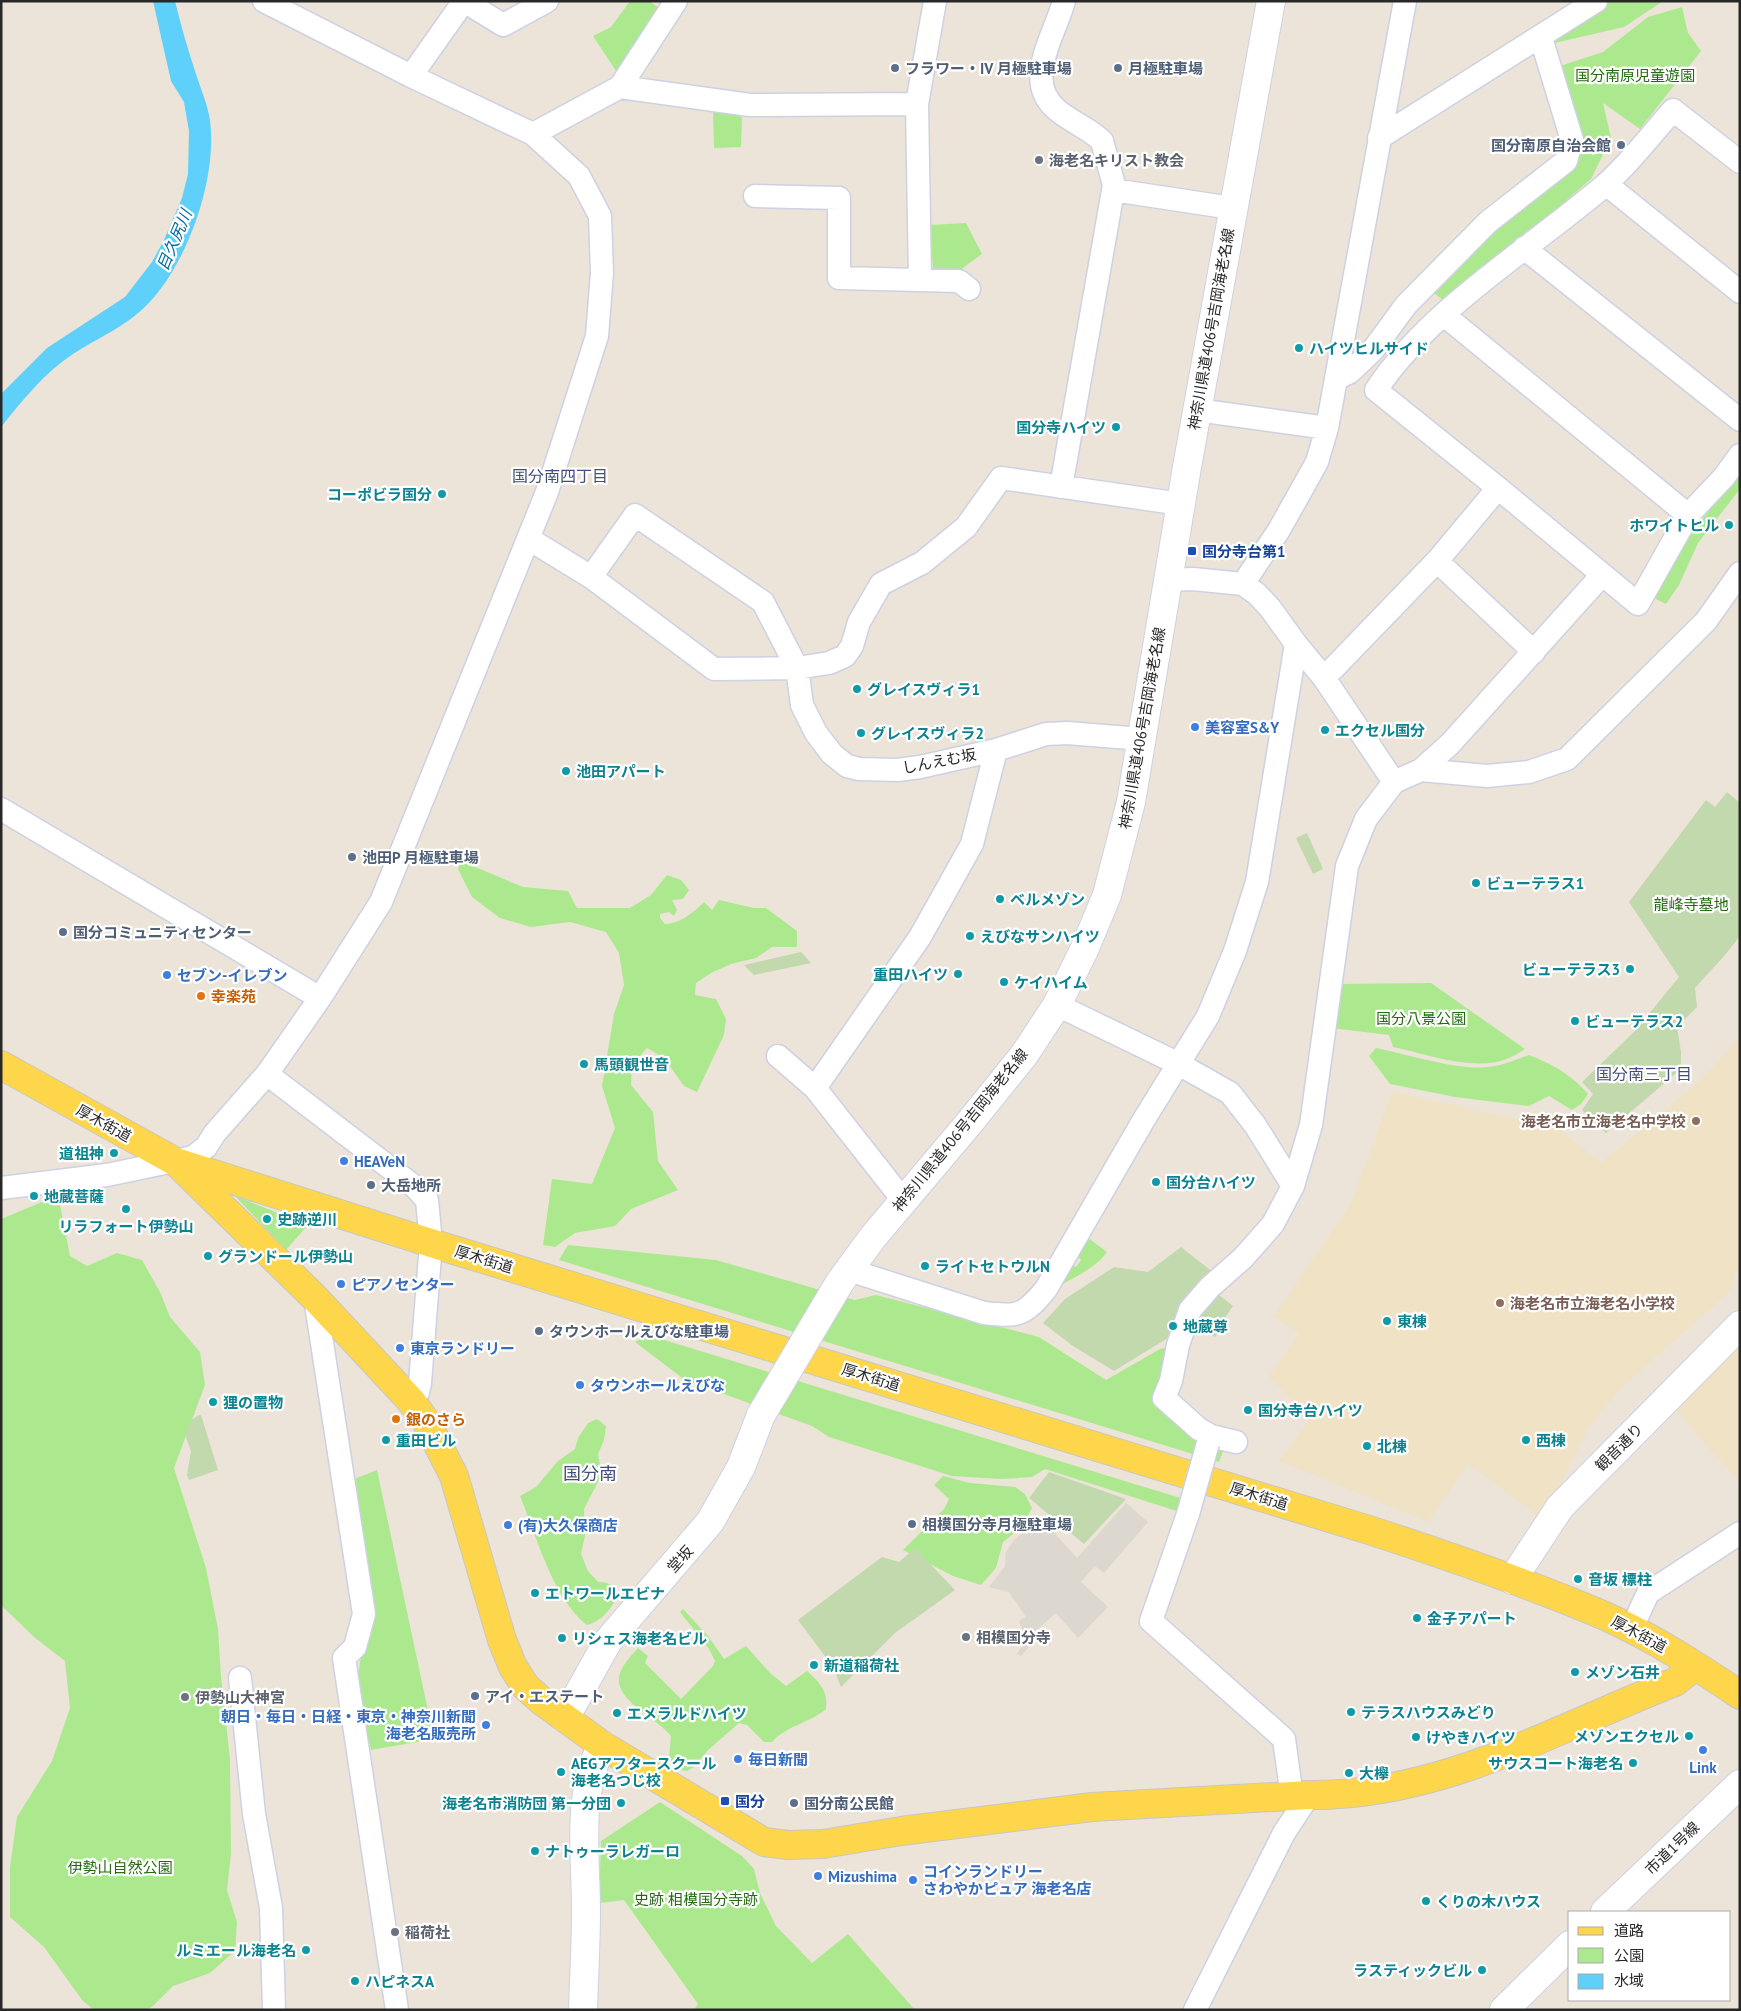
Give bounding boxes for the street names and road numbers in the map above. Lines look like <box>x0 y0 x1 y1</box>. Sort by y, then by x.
street label: 神奈川県道406号吉岡海老名線 <box>1184 227 1238 431</box>
street label: 神奈川県道406号吉岡海老名線 <box>1115 626 1169 830</box>
street label: しんえむ坂 <box>900 745 978 777</box>
street label: 神奈川県道406号吉岡海老名線 <box>888 1045 1032 1215</box>
street label: 厚木街道 <box>73 1100 135 1146</box>
street label: 厚木街道 <box>453 1241 515 1277</box>
street label: 厚木街道 <box>840 1359 902 1395</box>
street label: 観音通り <box>1591 1419 1647 1475</box>
street label: 厚木街道 <box>1228 1478 1290 1514</box>
street label: 堂坂 <box>663 1541 697 1577</box>
street label: 厚木街道 <box>1608 1612 1670 1656</box>
street label: 市道1号線 <box>1641 1817 1703 1879</box>

